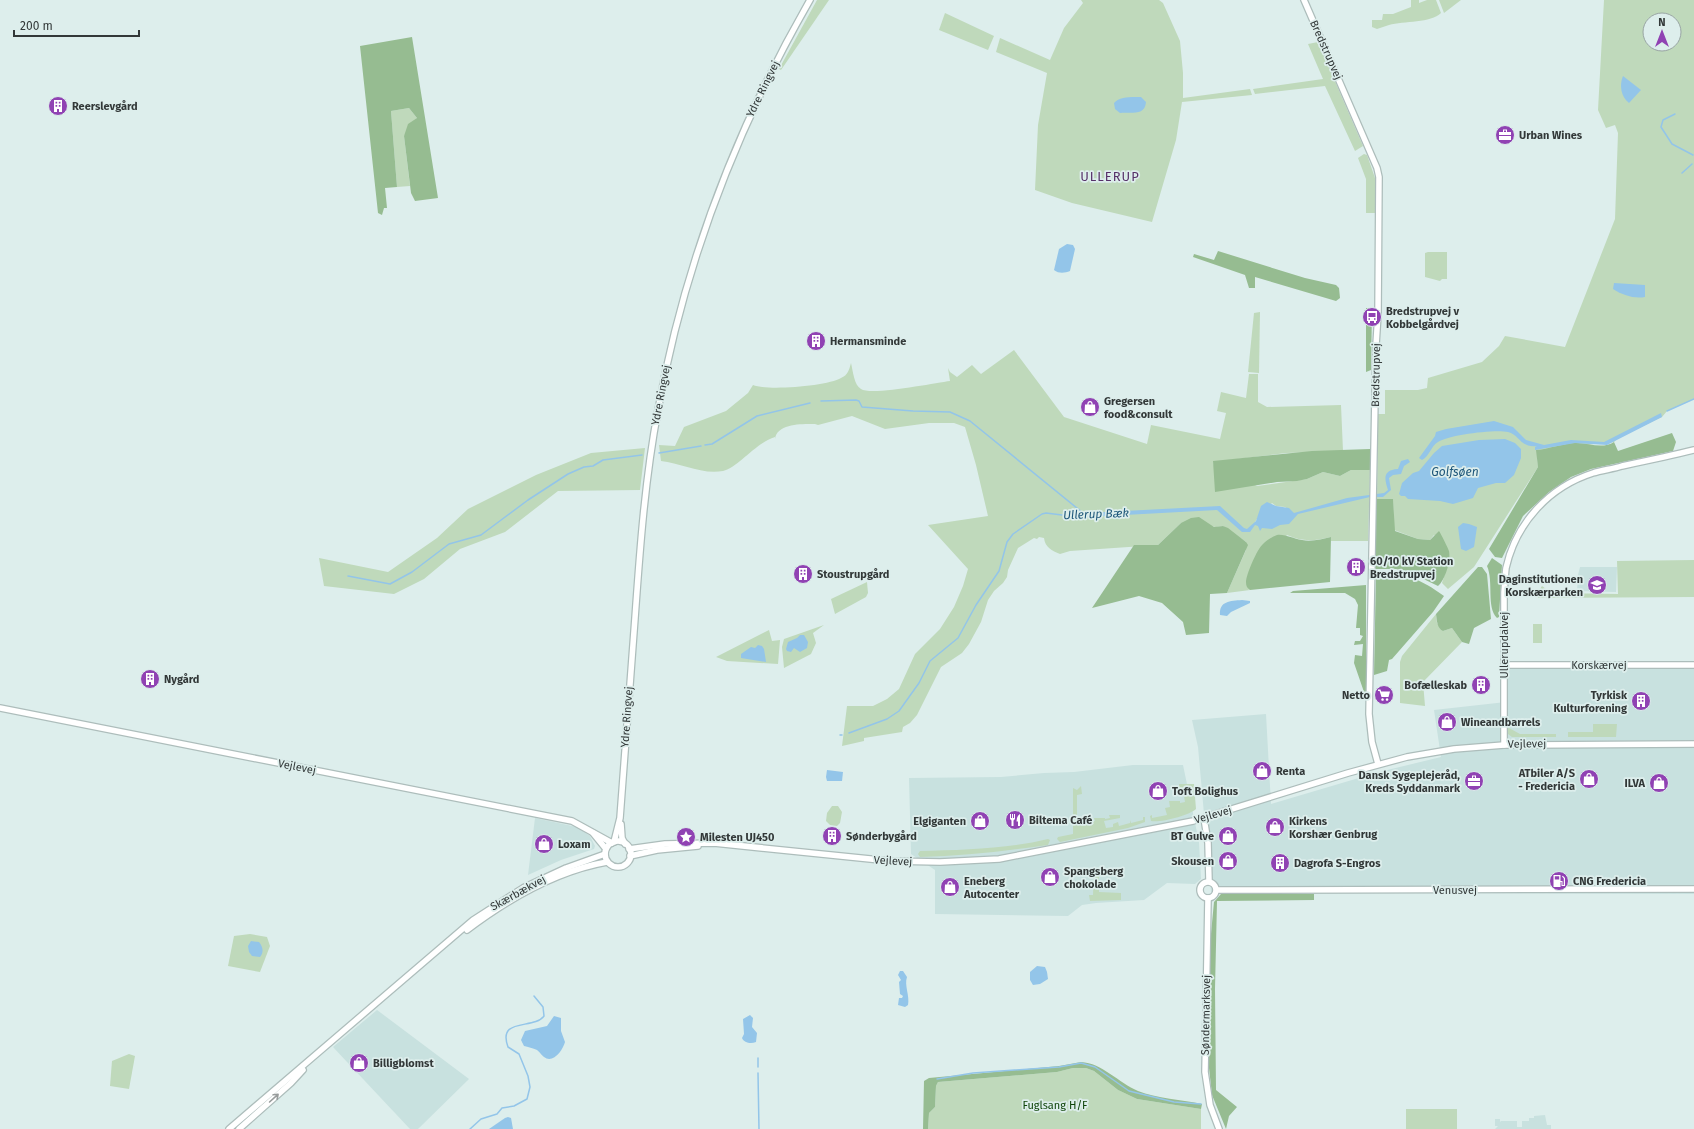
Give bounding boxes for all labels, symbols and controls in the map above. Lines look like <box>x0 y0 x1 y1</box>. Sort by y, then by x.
scale bar <box>14 12 139 38</box>
north arrow <box>1642 12 1682 52</box>
text: N <box>1658 16 1666 29</box>
street label: Bredstrupvej <box>1307 18 1345 82</box>
text: 200 m <box>20 19 53 33</box>
street label: Ydre Ringvej <box>744 59 782 119</box>
building icon: Reerslevgård <box>47 95 69 117</box>
place label: Reerslevgård <box>72 100 138 113</box>
office icon: Urban Wines <box>1494 124 1516 146</box>
place label: Urban Wines <box>1519 129 1583 142</box>
district label: ULLERUP <box>1080 169 1140 184</box>
place label: Bredstrupvej v Kobbelgårdvej <box>1386 305 1460 331</box>
bus stop icon: Bredstrupvej v Kobbelgårdvej <box>1361 306 1383 328</box>
building icon: Hermansminde <box>805 330 827 352</box>
place label: Hermansminde <box>830 335 906 348</box>
street label: Bredstrupvej <box>1369 343 1383 407</box>
street label: Ydre Ringvej <box>649 364 673 426</box>
place label: Gregersen food&consult <box>1104 395 1173 421</box>
shop icon: Gregersen food&consult <box>1079 396 1101 418</box>
water label: Golfsøen <box>1431 465 1479 479</box>
water label: Ullerup Bæk <box>1063 506 1130 522</box>
place label: 60/10 kV Station Bredstrupvej <box>1370 555 1453 581</box>
building icon: 60/10 kV Station Bredstrupvej <box>1345 556 1367 578</box>
building icon: Stoustrupgård <box>792 563 814 585</box>
place label: Stoustrupgård <box>817 568 889 581</box>
place label: Daginstitutionen Korskærparken <box>1499 573 1583 599</box>
school or university icon: Daginstitutionen Korskærparken <box>1586 574 1608 596</box>
street label: Ullerupdalvej <box>1498 612 1511 678</box>
street label: Korskærvej <box>1571 659 1627 672</box>
building icon: Nygård <box>139 668 161 690</box>
place label: Nygård <box>164 673 199 686</box>
building icon: Bofælleskab <box>1470 674 1492 696</box>
place label: Bofælleskab <box>1404 679 1467 692</box>
supermarket icon: Netto <box>1373 684 1395 706</box>
street label: Ydre Ringvej <box>618 686 636 748</box>
place label: Netto <box>1342 689 1371 702</box>
place label: Tyrkisk Kulturforening <box>1553 689 1628 715</box>
building icon: Tyrkisk Kulturforening <box>1630 690 1652 712</box>
shop icon: Wineandbarrels <box>1436 711 1458 733</box>
place label: Wineandbarrels <box>1461 716 1541 729</box>
street label: Vejlevej <box>1508 737 1546 751</box>
street label: Vejlevej <box>277 757 317 777</box>
shop icon: Renta <box>1251 760 1273 782</box>
place label: Renta <box>1276 765 1305 778</box>
place label: ATbiler A/S - Fredericia <box>1518 767 1576 793</box>
shop icon: ATbiler A/S - Fredericia <box>1578 768 1600 790</box>
place label: Dansk Sygeplejeråd, Kreds Syddanmark <box>1359 769 1461 795</box>
office icon: Dansk Sygeplejeråd, Kreds Syddanmark <box>1463 770 1485 792</box>
shop icon: ILVA <box>1648 772 1670 794</box>
place label: ILVA <box>1625 777 1646 790</box>
shop icon: Toft Bolighus <box>1147 780 1169 802</box>
place label: Toft Bolighus <box>1172 785 1239 798</box>
street label: Vejlevej <box>1193 803 1233 827</box>
restaurant icon: Biltema Café <box>1004 809 1026 831</box>
shop icon: Elgiganten <box>969 810 991 832</box>
place label: Biltema Café <box>1029 814 1092 827</box>
place label: Elgiganten <box>913 815 966 828</box>
place label: Kirkens Korshær Genbrug <box>1289 815 1378 841</box>
shop icon: Kirkens Korshær Genbrug <box>1264 816 1286 838</box>
building icon: Sønderbygård <box>821 825 843 847</box>
shop icon: BT Gulve <box>1217 825 1239 847</box>
place icon: Milesten UJ450 <box>675 826 697 848</box>
place label: Sønderbygård <box>846 830 917 843</box>
place label: BT Gulve <box>1171 830 1214 843</box>
place label: Milesten UJ450 <box>700 831 775 844</box>
shop icon: Loxam <box>533 833 555 855</box>
place label: Loxam <box>558 838 590 851</box>
shop icon: Skousen <box>1217 850 1239 872</box>
building icon: Dagrofa S-Engros <box>1269 852 1291 874</box>
street label: Vejlevej <box>873 854 913 868</box>
place label: Skousen <box>1171 855 1214 868</box>
place label: Dagrofa S-Engros <box>1294 857 1381 870</box>
place label: Spangsberg chokolade <box>1064 865 1124 891</box>
shop icon: Spangsberg chokolade <box>1039 866 1061 888</box>
fuel station icon: CNG Fredericia <box>1548 870 1570 892</box>
street label: Skærbækvej <box>488 873 548 913</box>
place label: Eneberg Autocenter <box>963 875 1020 901</box>
place label: CNG Fredericia <box>1573 875 1646 888</box>
shop icon: Eneberg Autocenter <box>939 876 961 898</box>
street label: Venusvej <box>1433 884 1477 897</box>
street label: Søndermarksvej <box>1199 975 1213 1055</box>
shop icon: Billigblomst <box>348 1052 370 1074</box>
place label: Billigblomst <box>373 1057 434 1070</box>
one-way arrow <box>269 1094 279 1103</box>
park label: Fuglsang H/F <box>1022 1099 1088 1112</box>

